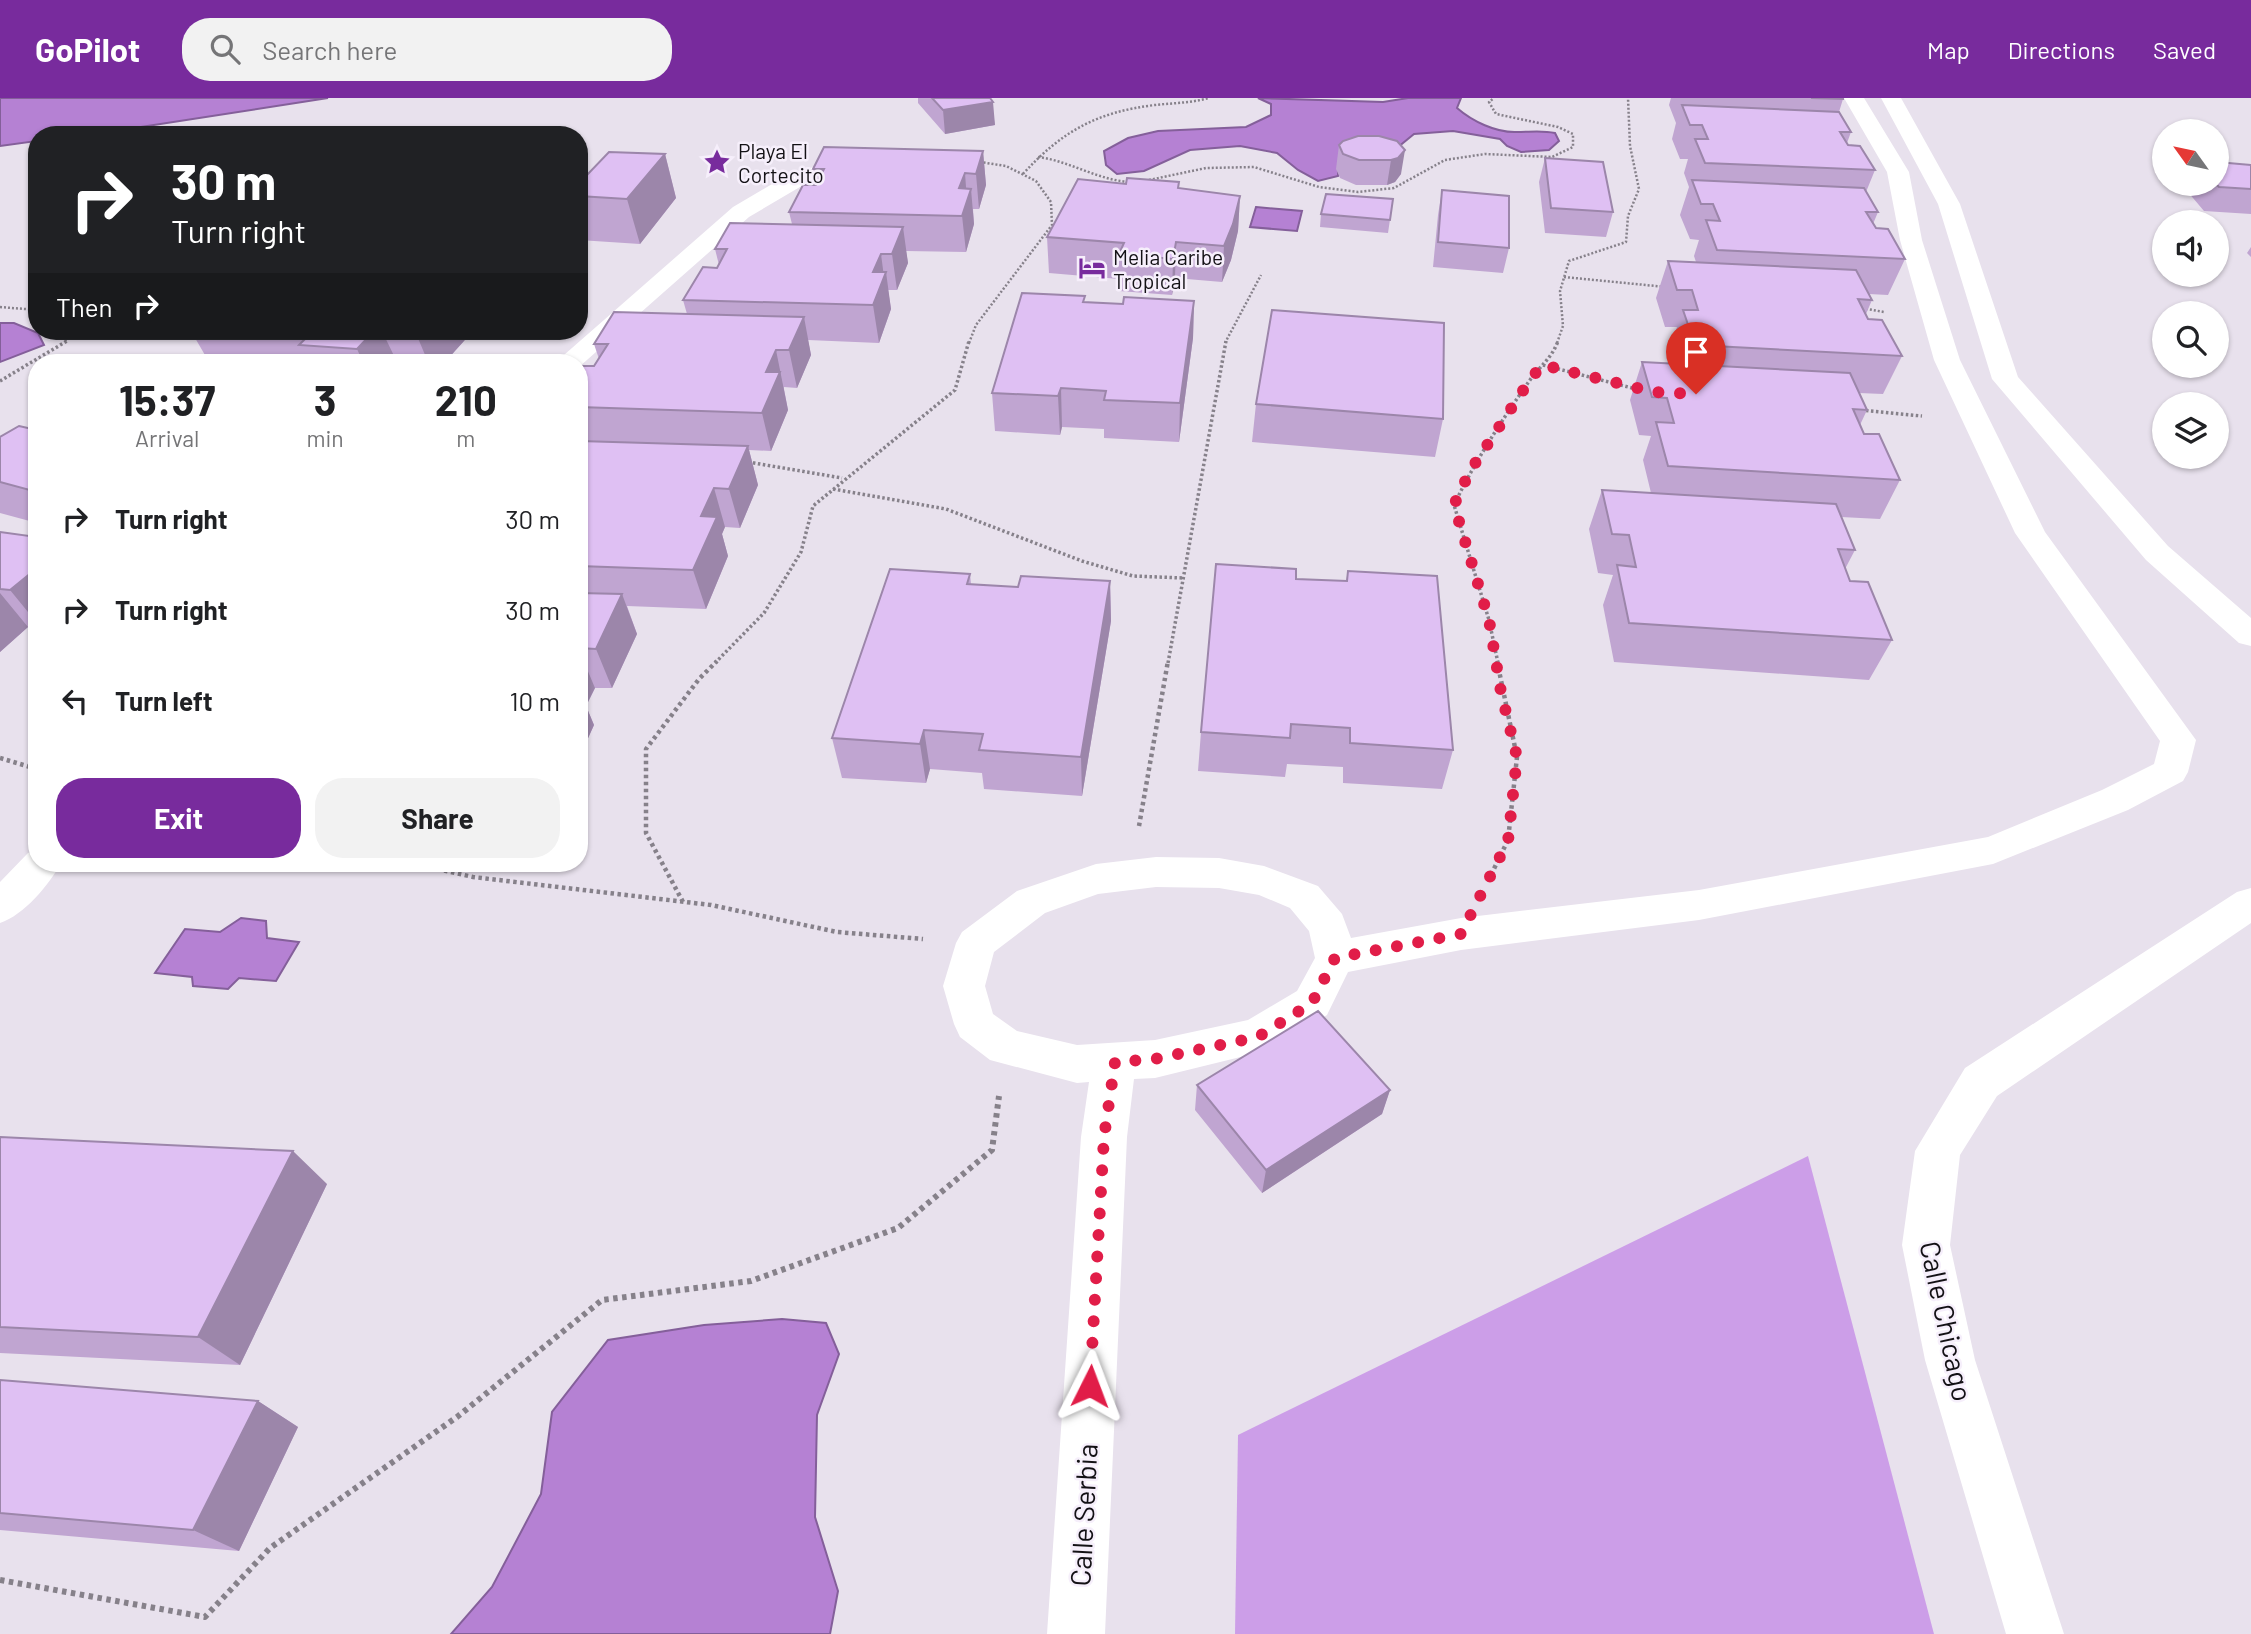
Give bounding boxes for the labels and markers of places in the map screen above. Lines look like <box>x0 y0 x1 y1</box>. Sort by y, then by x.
place label: Playa El Cortecito <box>738 138 824 187</box>
place icon: Playa El Cortecito <box>702 147 732 177</box>
place label: Melia Caribe Tropical <box>1113 244 1223 293</box>
hotel icon: Melia Caribe Tropical <box>1077 253 1107 283</box>
pin <box>1666 322 1726 394</box>

